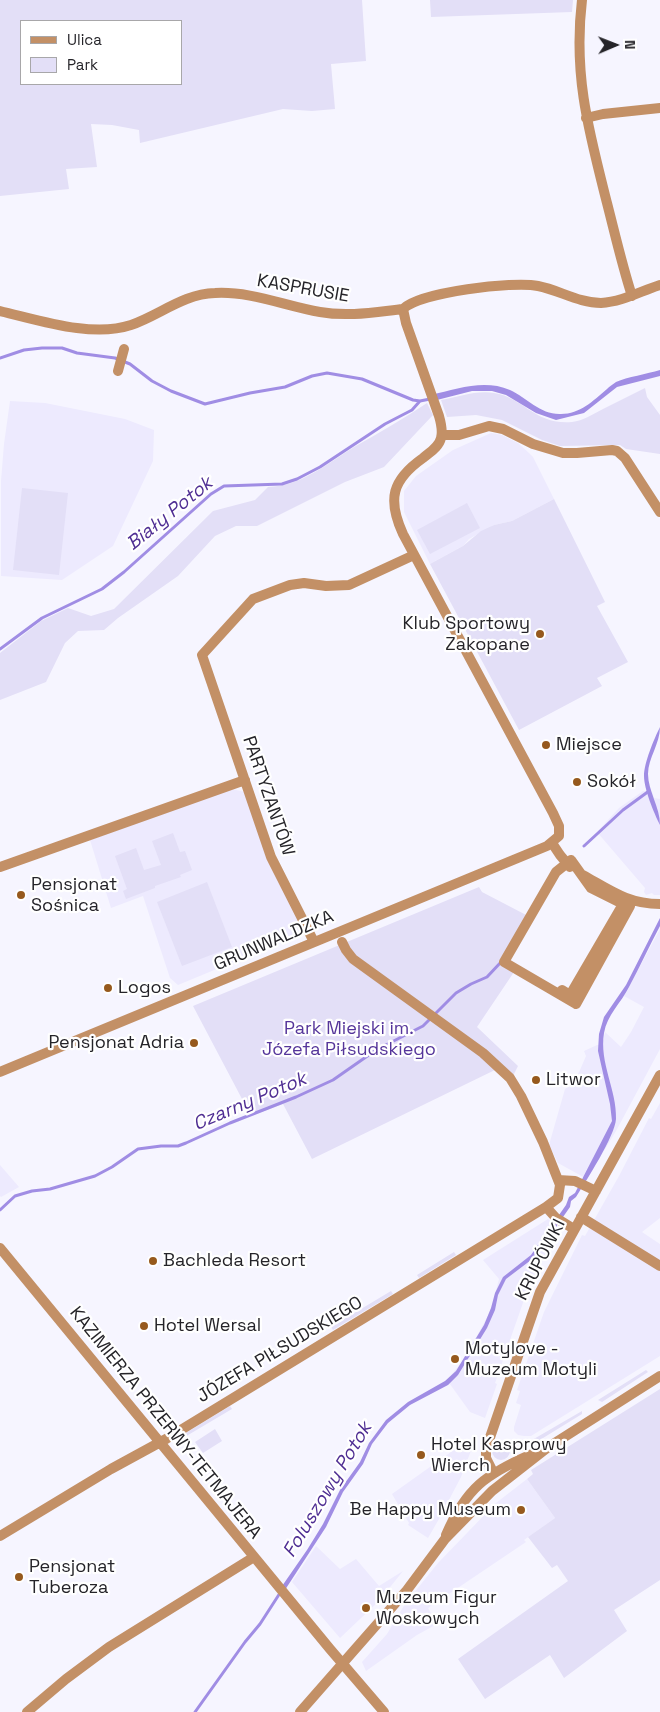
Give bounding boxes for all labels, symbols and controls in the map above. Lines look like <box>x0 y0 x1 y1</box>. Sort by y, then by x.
legend <box>20 20 182 85</box>
north arrow <box>590 20 640 70</box>
text: Ulica <box>67 30 102 49</box>
text: N <box>621 40 639 50</box>
text: Park <box>67 55 98 74</box>
street label: KASPRUSIE <box>255 270 351 308</box>
water label: Biały Potok <box>122 472 218 556</box>
place label: Klub Sportowy Zakopane <box>403 613 530 656</box>
marker: Klub Sportowy Zakopane <box>534 628 546 640</box>
street label: PARTYZANTÓW <box>237 733 299 859</box>
place label: Miejsce <box>556 734 622 756</box>
marker: Miejsce <box>540 739 552 751</box>
place label: Sokół <box>587 771 636 793</box>
marker: Sokół <box>571 776 583 788</box>
place label: Pensjonat Sośnica <box>31 874 117 916</box>
marker: Pensjonat Sośnica <box>15 889 27 901</box>
street label: GRUNWALDZKA <box>211 906 337 976</box>
place label: Logos <box>118 977 171 999</box>
marker: Logos <box>102 982 114 994</box>
park label: Park Miejski im. Józefa Piłsudskiego <box>262 1018 436 1060</box>
place label: Pensjonat Adria <box>49 1032 184 1054</box>
marker: Pensjonat Adria <box>188 1037 200 1049</box>
water label: Czarny Potok <box>190 1068 310 1136</box>
place label: Litwor <box>546 1069 601 1091</box>
marker: Litwor <box>530 1074 542 1086</box>
street label: KRUPÓWKI <box>511 1216 571 1304</box>
place label: Bachleda Resort <box>163 1250 306 1272</box>
marker: Bachleda Resort <box>147 1255 159 1267</box>
street label: JÓZEFA PIŁSUDSKIEGO <box>193 1292 367 1408</box>
street label: KAZIMIERZA PRZERWY-TETMAJERA <box>65 1303 265 1543</box>
place label: Hotel Wersal <box>154 1315 261 1337</box>
marker: Hotel Wersal <box>138 1320 150 1332</box>
place label: Motylove - Muzeum Motyli <box>465 1338 597 1380</box>
marker: Motylove - Muzeum Motyli <box>449 1353 461 1365</box>
water label: Foluszowy Potok <box>279 1418 377 1562</box>
place label: Hotel Kasprowy Wierch <box>431 1434 566 1476</box>
marker: Hotel Kasprowy Wierch <box>415 1449 427 1461</box>
place label: Be Happy Museum <box>350 1499 511 1521</box>
marker: Be Happy Museum <box>515 1504 527 1516</box>
place label: Pensjonat Tuberoza <box>29 1556 115 1598</box>
marker: Pensjonat Tuberoza <box>13 1571 25 1583</box>
place label: Muzeum Figur Woskowych <box>376 1587 497 1630</box>
marker: Muzeum Figur Woskowych <box>360 1602 372 1614</box>

